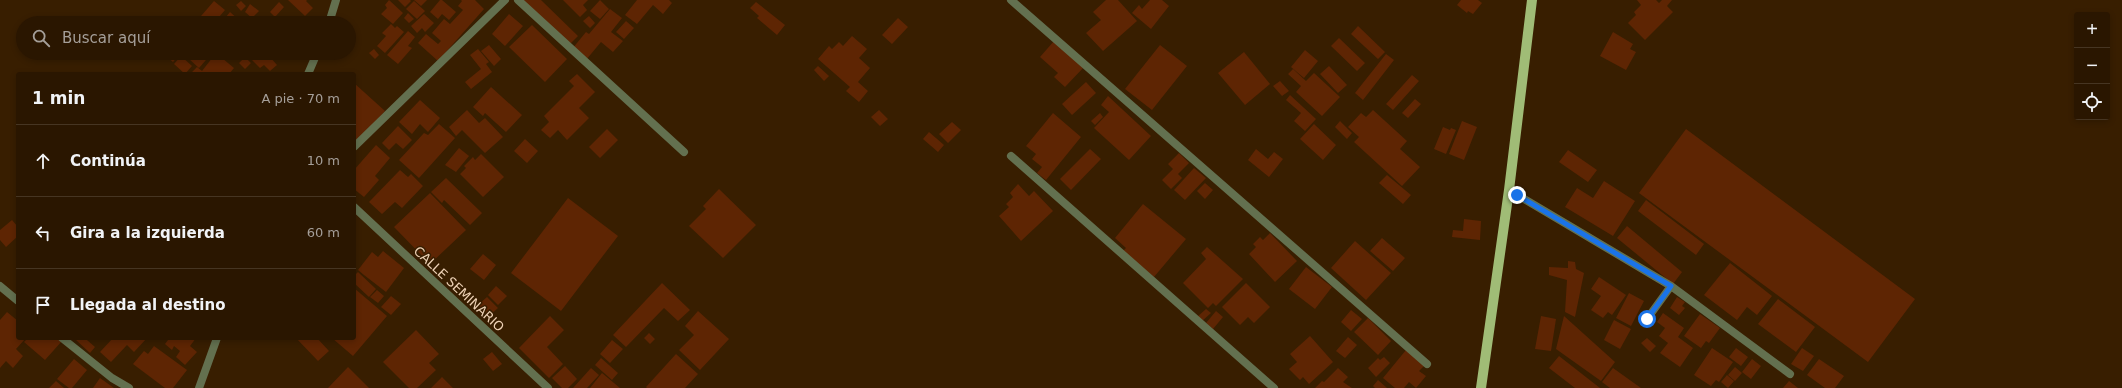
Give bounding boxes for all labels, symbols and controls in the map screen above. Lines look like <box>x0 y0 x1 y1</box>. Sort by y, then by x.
map controls <box>2074 12 2110 120</box>
button: + <box>2074 12 2110 48</box>
search box <box>16 16 356 60</box>
icon: search <box>30 27 52 49</box>
text: Buscar aquí <box>62 29 150 47</box>
button: − <box>2074 48 2110 84</box>
button: locate <box>2074 84 2110 120</box>
text: 1 min <box>32 88 85 108</box>
text: A pie · 70 m <box>261 91 340 106</box>
icon: ahead <box>32 150 54 172</box>
text: Continúa <box>70 152 146 170</box>
text: 10 m <box>307 153 340 168</box>
route end <box>1508 186 1526 204</box>
icon: left <box>32 222 54 244</box>
text: Gira a la izquierda <box>70 224 225 242</box>
text: 60 m <box>307 225 340 240</box>
street label: CALLE SEMINARIO <box>411 243 507 335</box>
icon: arrive <box>32 294 54 316</box>
text: Llegada al destino <box>70 296 225 314</box>
route start <box>1638 310 1656 328</box>

